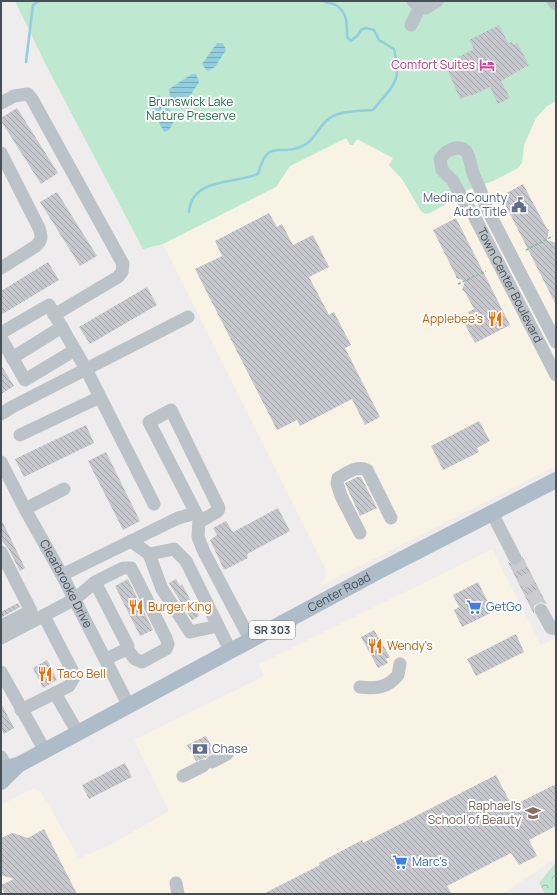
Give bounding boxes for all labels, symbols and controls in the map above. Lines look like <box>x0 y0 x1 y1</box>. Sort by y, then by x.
place label: Comfort Suites <box>391 56 475 73</box>
hotel icon: Comfort Suites <box>478 56 496 74</box>
park label: Brunswick Lake Nature Preserve <box>146 93 236 124</box>
place label: Medina County Auto Title <box>423 189 508 220</box>
public building icon: Medina County Auto Title <box>510 196 528 214</box>
street label: Town Center Boulevard <box>473 224 547 346</box>
place label: Applebee's <box>422 310 483 327</box>
restaurant icon: Applebee's <box>486 310 504 328</box>
street label: Clearbrooke Drive <box>36 536 97 631</box>
street label: Center Road <box>304 568 373 616</box>
restaurant icon: Burger King <box>127 598 145 616</box>
place label: Burger King <box>148 598 212 615</box>
supermarket icon: GetGo <box>465 598 483 616</box>
place label: GetGo <box>486 598 522 615</box>
road number: SR 303 <box>249 621 295 639</box>
restaurant icon: Wendy's <box>366 637 384 655</box>
place label: Wendy's <box>387 637 433 654</box>
restaurant icon: Taco Bell <box>36 665 54 683</box>
place label: Taco Bell <box>57 665 106 682</box>
bank icon: Chase <box>191 740 209 758</box>
place label: Chase <box>212 740 248 757</box>
place label: Raphael's School of Beauty <box>428 797 522 828</box>
school or university icon: Raphael's School of Beauty <box>524 804 542 822</box>
supermarket icon: Marc's <box>391 853 409 871</box>
place label: Marc's <box>412 853 447 870</box>

